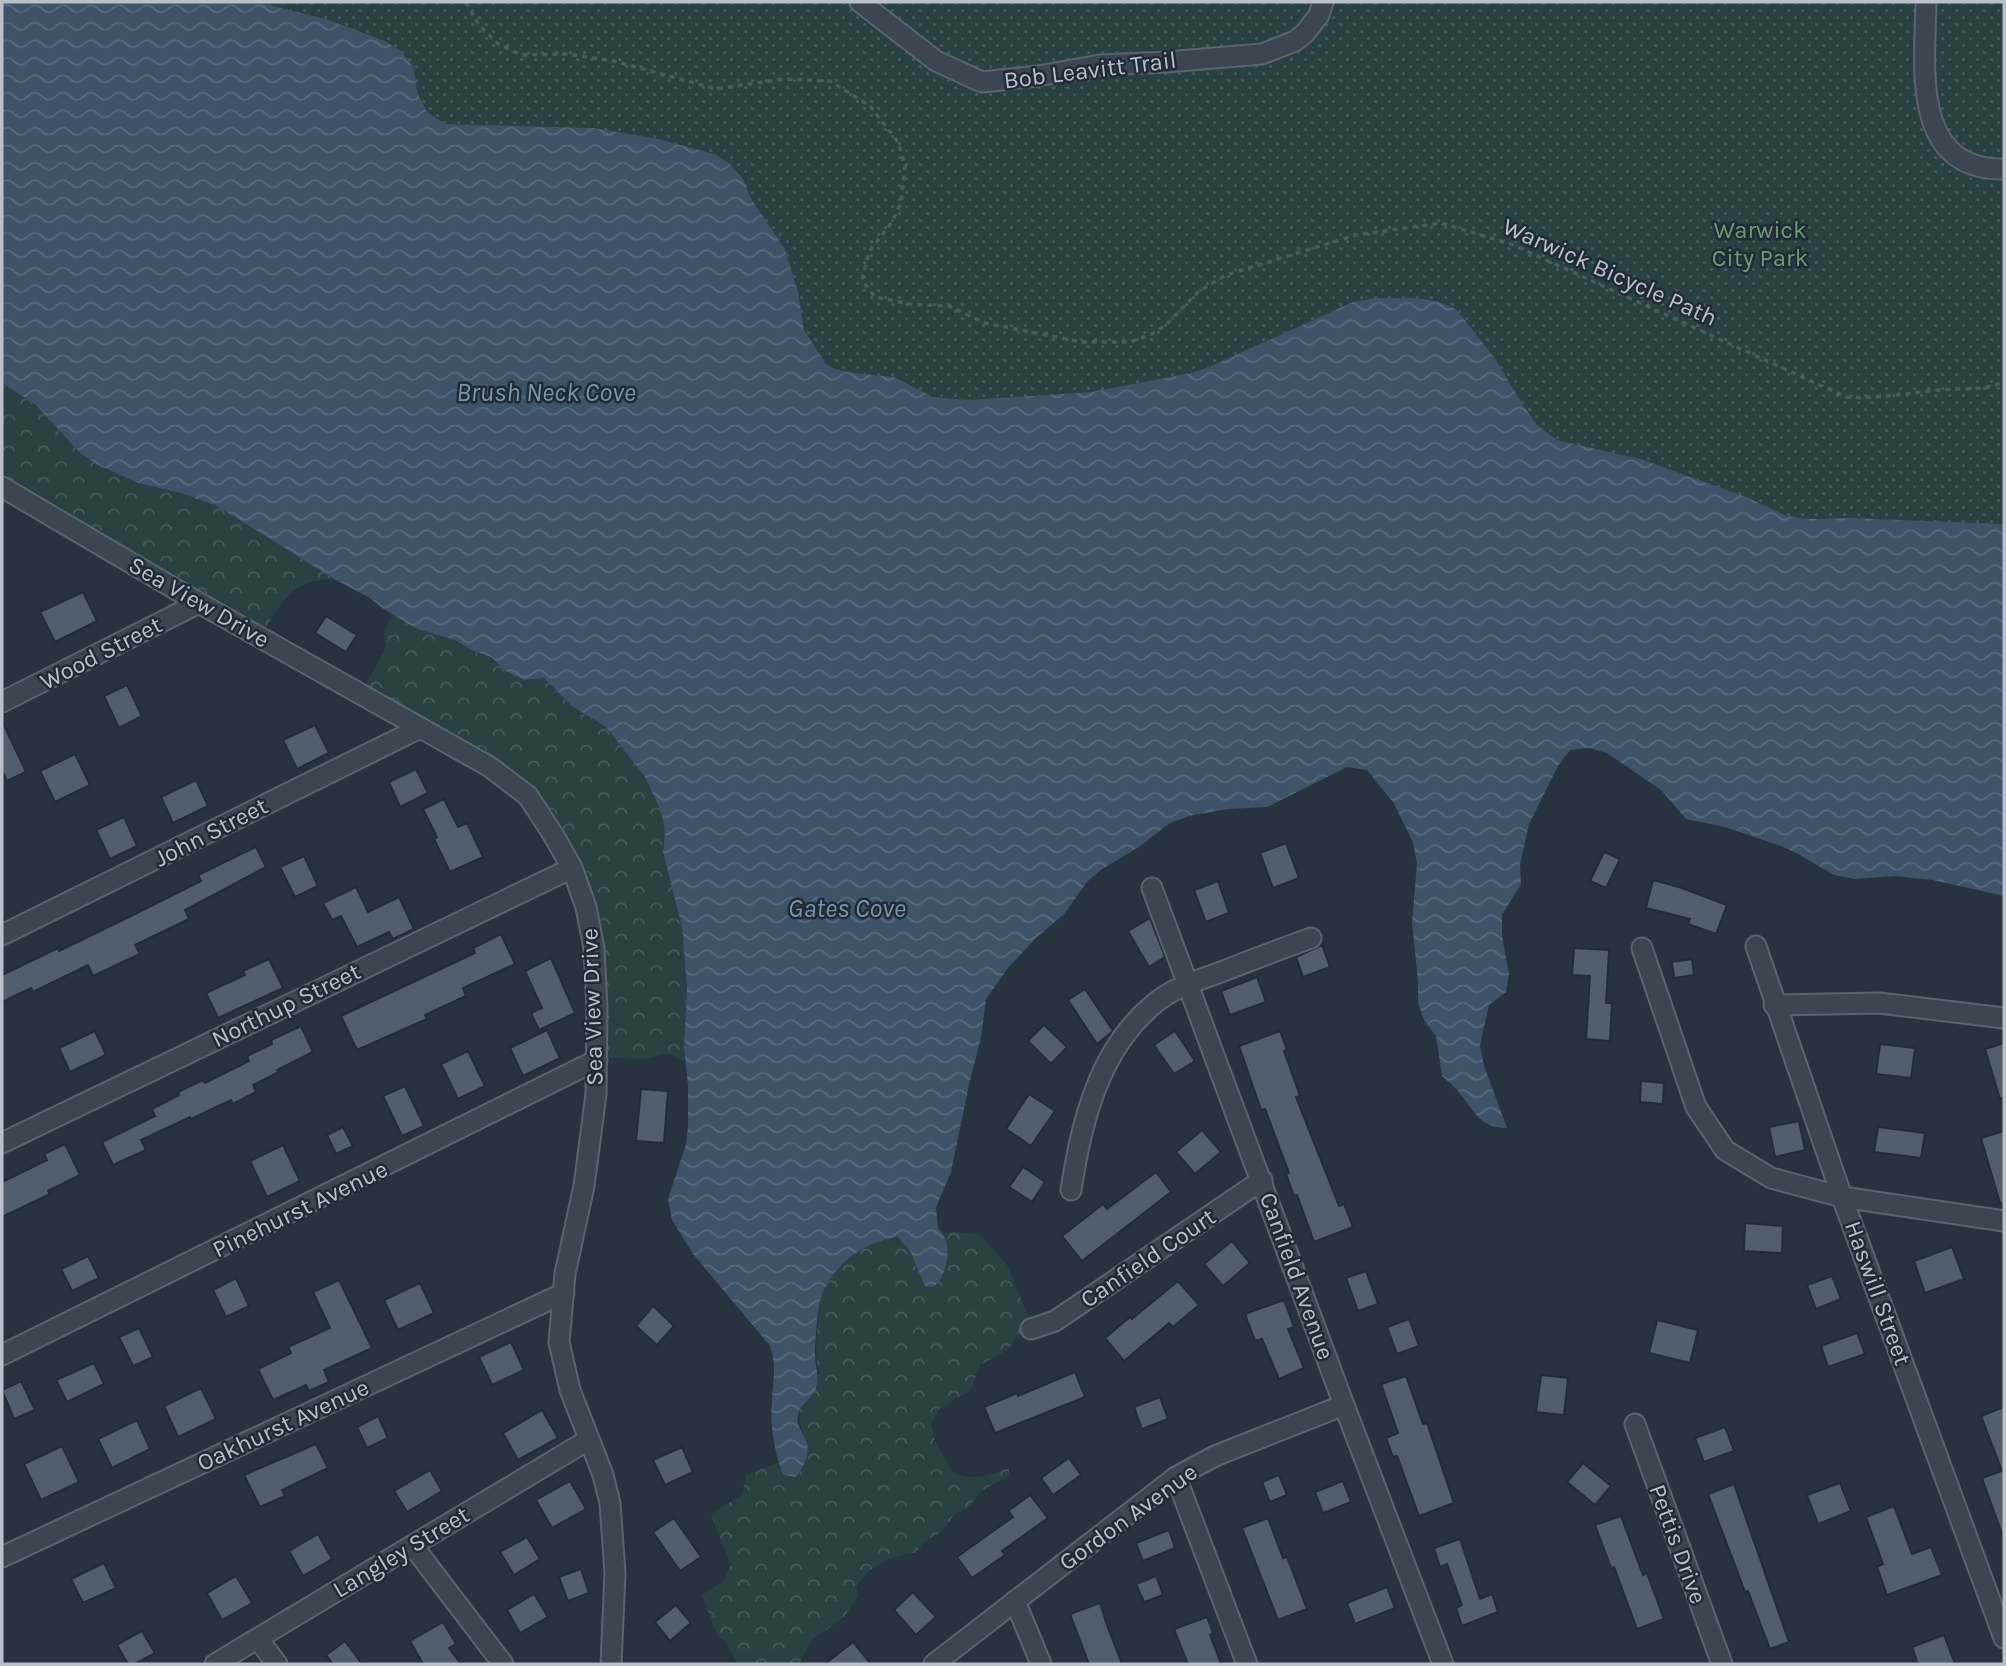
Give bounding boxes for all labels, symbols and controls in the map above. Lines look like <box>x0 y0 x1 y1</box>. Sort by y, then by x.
street label: Bob Leavitt Trail <box>1002 46 1178 94</box>
street label: Warwick Bicycle Path <box>1499 212 1721 332</box>
park label: Warwick City Park <box>1712 216 1808 272</box>
water label: Brush Neck Cove <box>456 377 636 408</box>
street label: Sea View Drive <box>124 550 274 654</box>
street label: Wood Street <box>36 610 166 696</box>
street label: John Street <box>150 792 272 872</box>
water label: Gates Cove <box>788 893 906 924</box>
street label: Sea View Drive <box>575 928 609 1086</box>
street label: Northup Street <box>207 957 365 1053</box>
street label: Pinehurst Avenue <box>208 1154 392 1264</box>
street label: Canfield Avenue <box>1254 1189 1340 1363</box>
street label: Canfield Court <box>1075 1203 1221 1313</box>
street label: Haswill Street <box>1839 1217 1917 1369</box>
street label: Oakhurst Avenue <box>193 1373 373 1477</box>
street label: Gordon Avenue <box>1054 1458 1202 1576</box>
street label: Pettis Drive <box>1643 1480 1713 1608</box>
street label: Langley Street <box>328 1500 474 1604</box>

